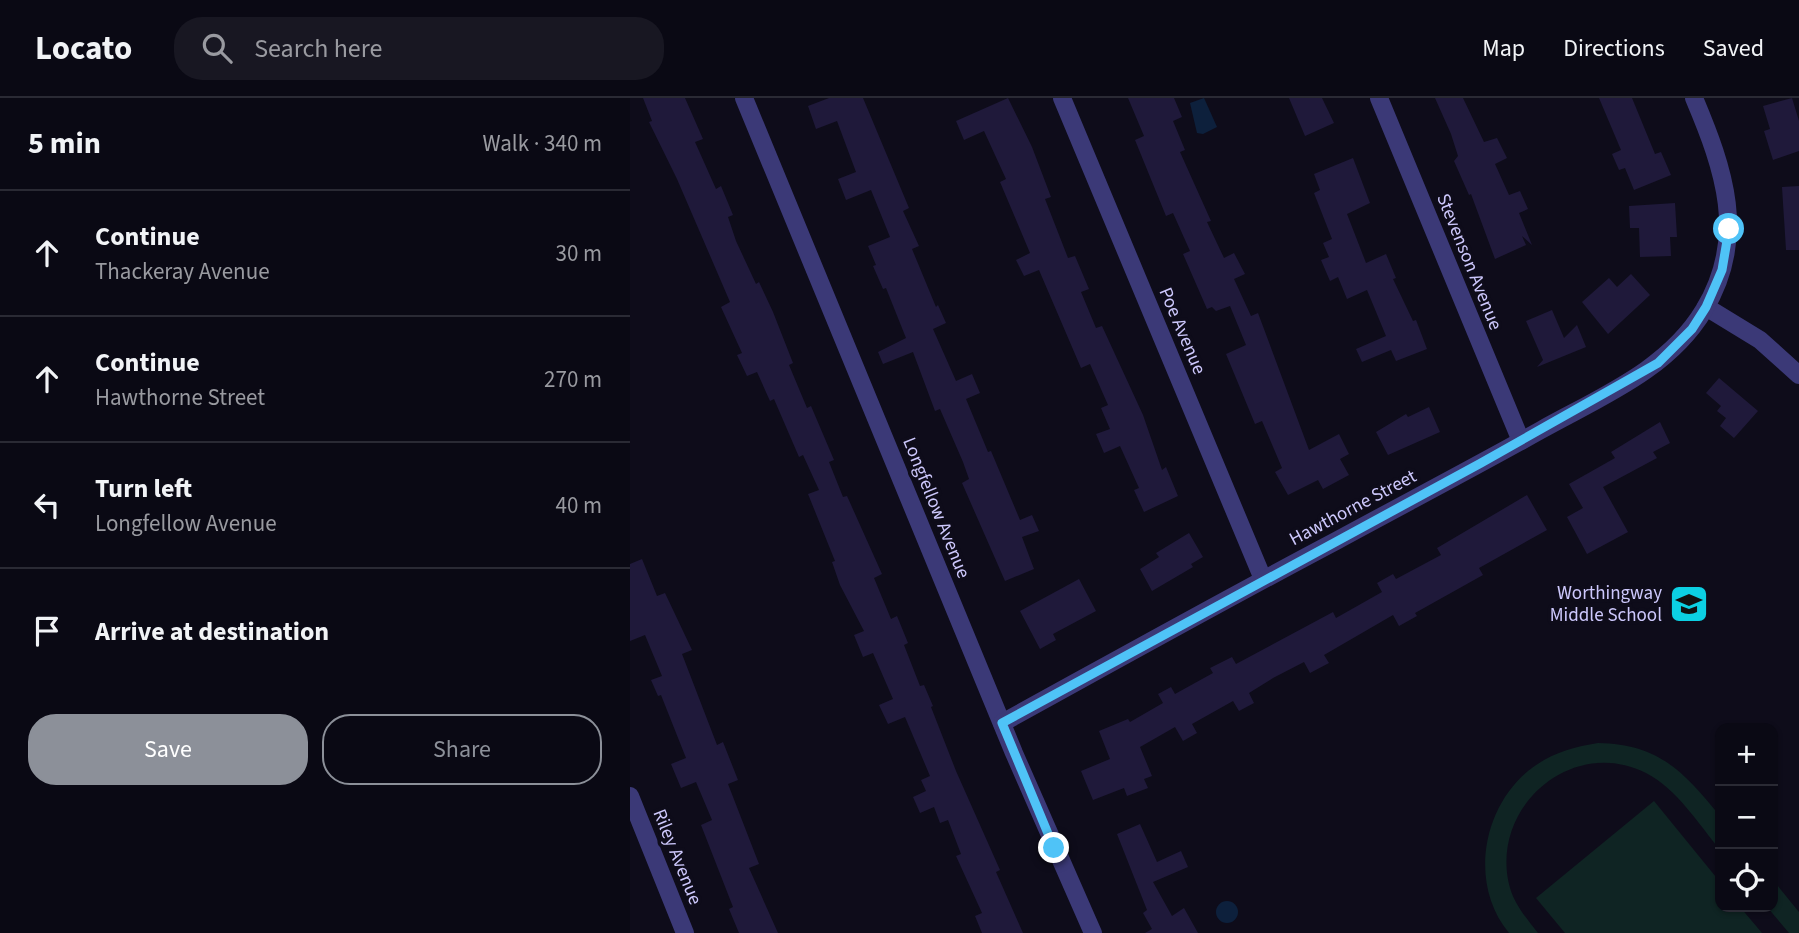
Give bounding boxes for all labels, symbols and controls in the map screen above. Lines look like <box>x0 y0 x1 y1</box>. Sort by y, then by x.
search box <box>174 17 664 80</box>
text: Locato <box>35 25 132 72</box>
icon: search <box>198 29 236 67</box>
text: Search here <box>254 30 382 67</box>
text: Map <box>1482 31 1525 66</box>
text: Directions <box>1563 31 1665 66</box>
text: Saved <box>1703 31 1764 66</box>
text: 5 min <box>28 122 101 165</box>
text: Walk · 340 m <box>483 127 602 160</box>
street label: Stevenson Avenue <box>1429 190 1509 334</box>
route start <box>1713 213 1744 244</box>
text: Continue <box>95 218 200 255</box>
icon: ahead <box>28 234 66 272</box>
text: 30 m <box>555 237 602 270</box>
text: Thackeray Avenue <box>95 255 270 288</box>
street label: Poe Avenue <box>1152 283 1212 379</box>
text: Continue <box>95 344 200 381</box>
icon: ahead <box>28 360 66 398</box>
text: 270 m <box>544 363 602 396</box>
text: Hawthorne Street <box>95 381 265 414</box>
street label: Longfellow Avenue <box>895 433 977 583</box>
street label: Hawthorne Street <box>1285 463 1422 553</box>
text: Turn left <box>95 470 192 507</box>
icon: left <box>28 486 66 524</box>
text: 40 m <box>555 489 602 522</box>
text: Longfellow Avenue <box>95 507 277 540</box>
place label: Worthingway Middle School <box>1550 580 1662 629</box>
school or university icon: Worthingway Middle School <box>1668 583 1710 625</box>
icon: arrive <box>28 612 66 650</box>
text: Arrive at destination <box>95 613 329 650</box>
button: Save <box>28 714 308 785</box>
button: Share <box>322 714 602 785</box>
map controls <box>1715 723 1778 912</box>
button: + <box>1715 723 1778 786</box>
button: − <box>1715 786 1778 849</box>
street label: Riley Avenue <box>646 805 708 909</box>
route end <box>1038 832 1069 863</box>
button: locate <box>1715 849 1778 912</box>

